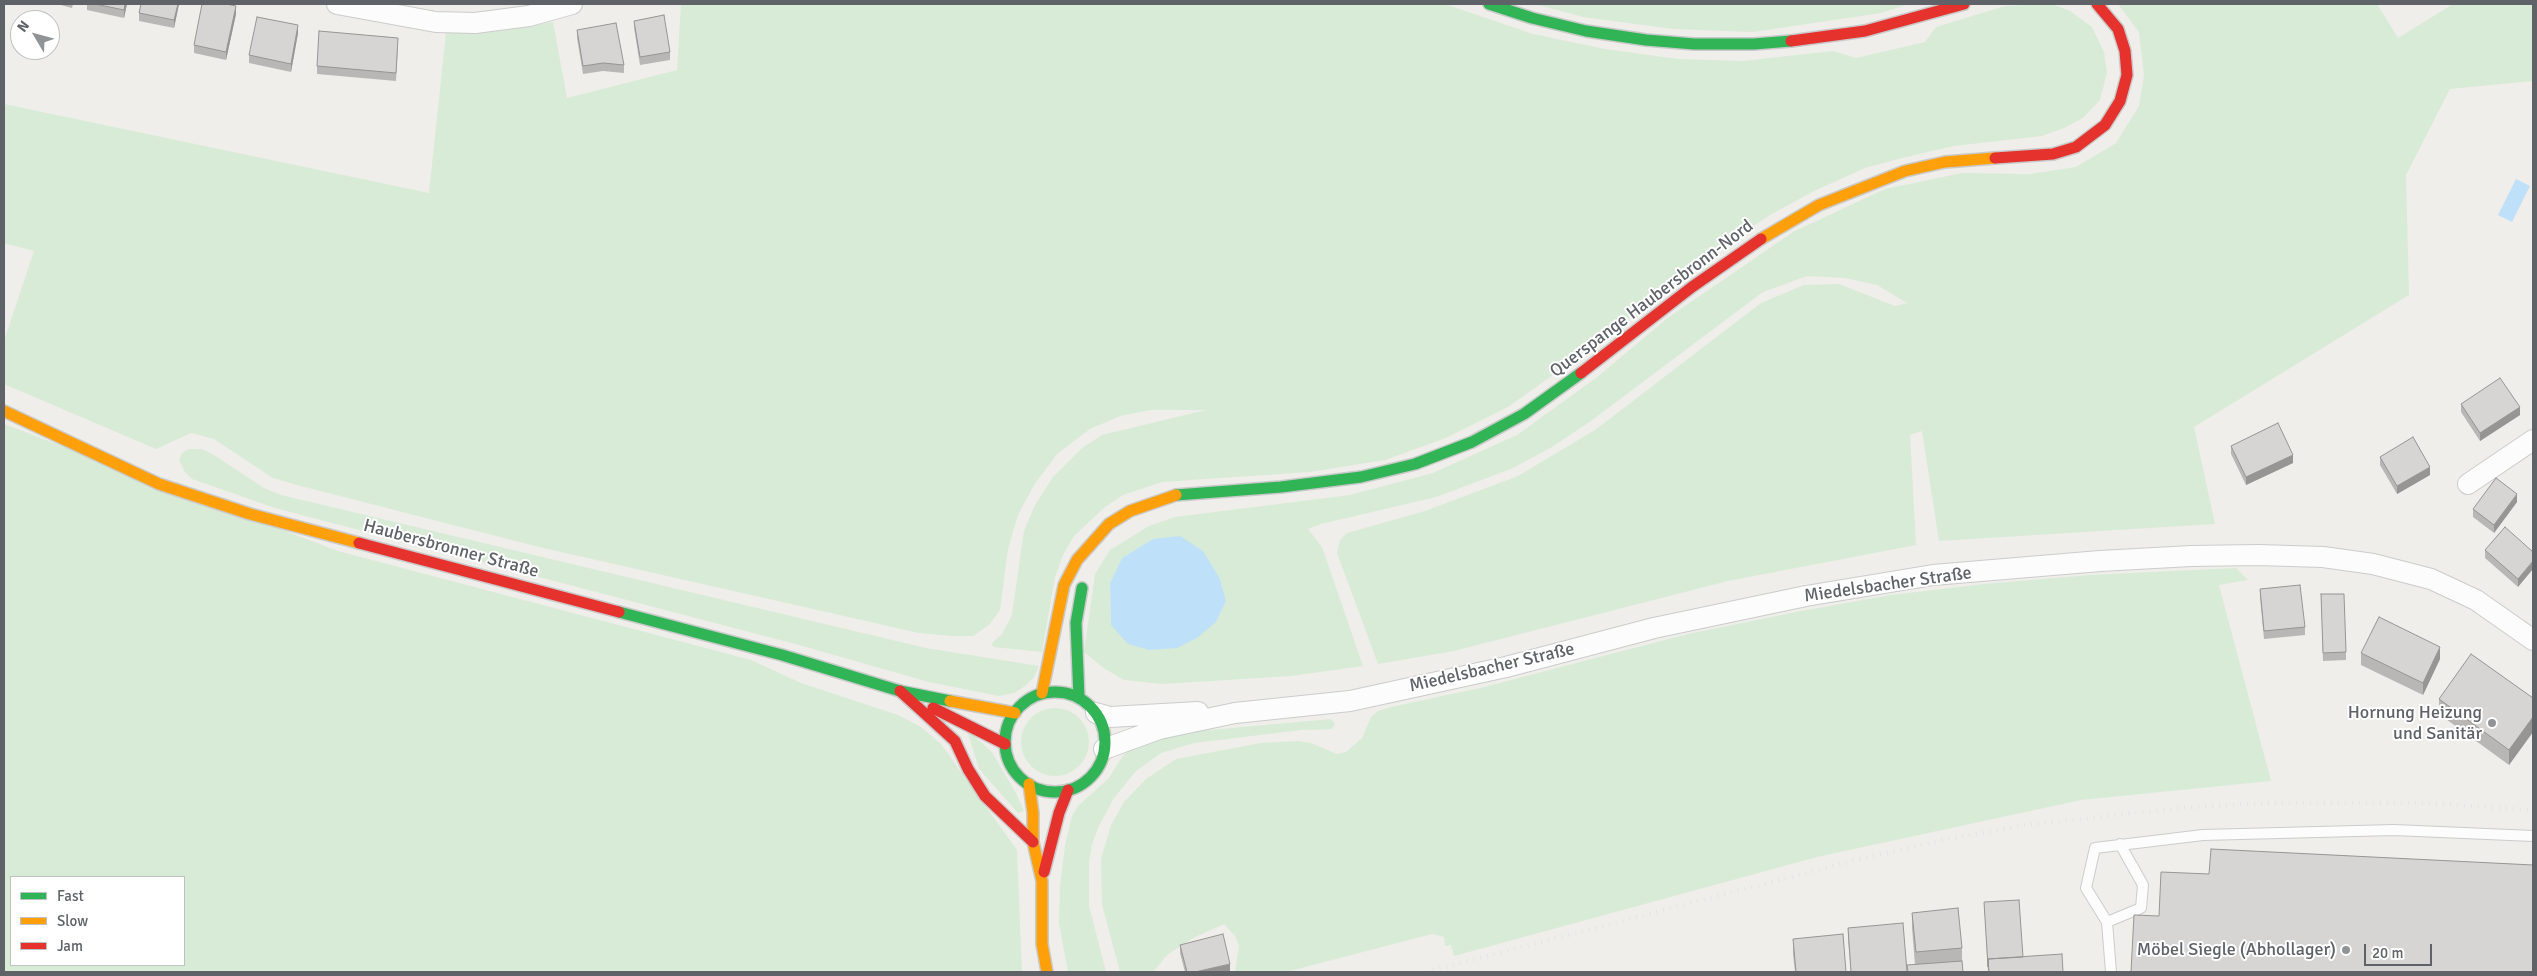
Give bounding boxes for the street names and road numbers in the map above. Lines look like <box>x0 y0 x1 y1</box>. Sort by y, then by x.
street label: Querspange Haubersbronn-Nord <box>1546 216 1758 382</box>
street label: Haubersbronner Straße <box>361 515 541 583</box>
street label: Miedelsbacher Straße <box>1803 563 1973 607</box>
street label: Miedelsbacher Straße <box>1407 638 1577 698</box>

